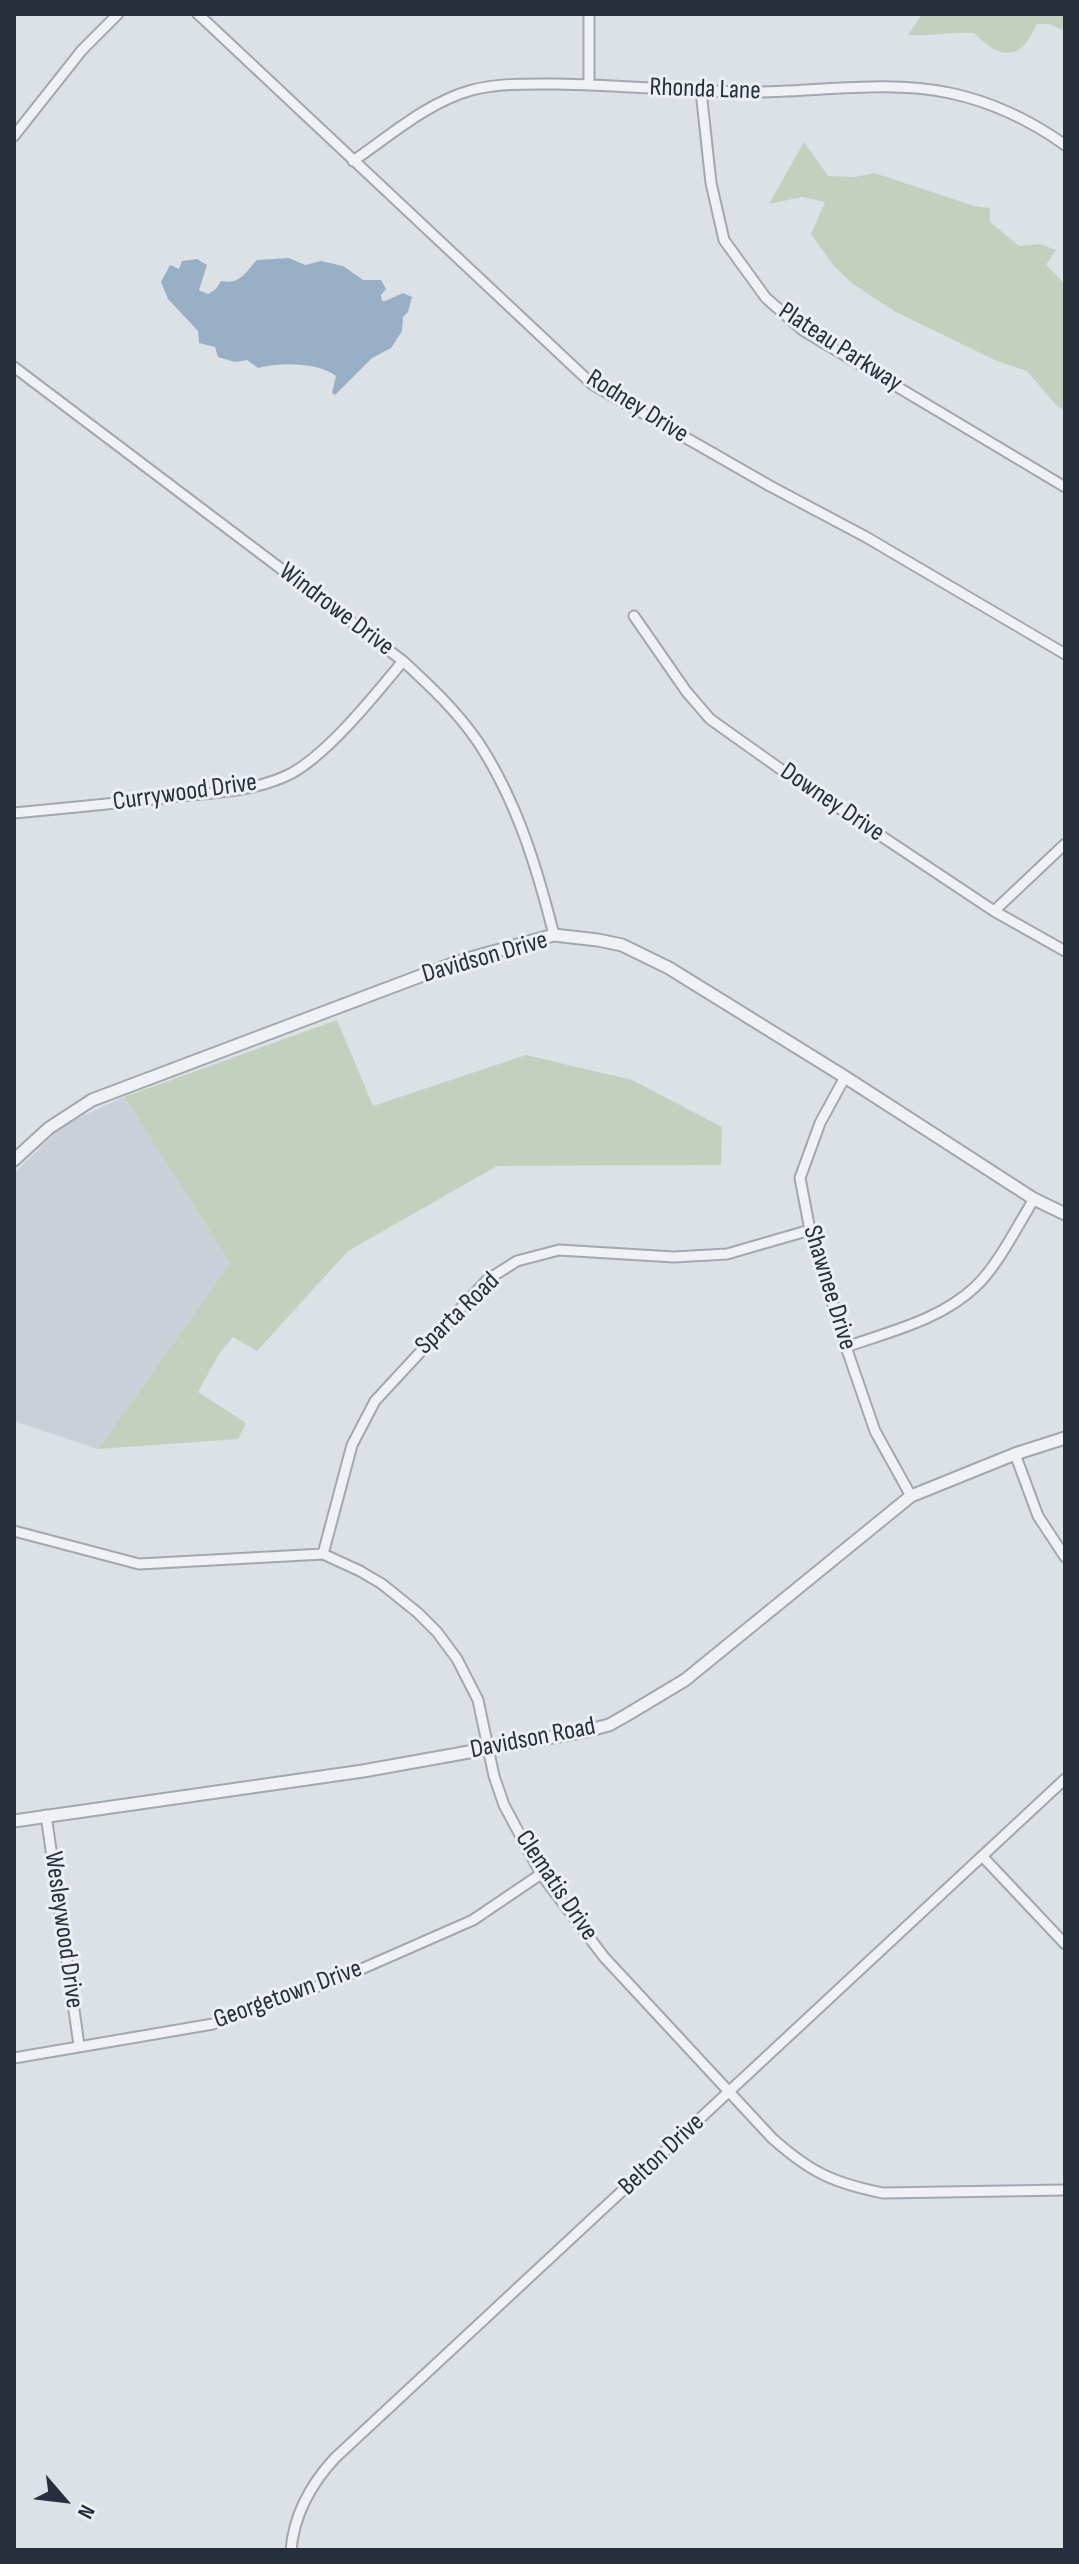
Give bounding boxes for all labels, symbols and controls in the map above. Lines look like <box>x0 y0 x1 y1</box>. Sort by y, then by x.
street label: Rhonda Lane <box>649 72 761 108</box>
street label: Plateau Parkway <box>772 296 908 400</box>
street label: Rodney Drive <box>580 363 694 451</box>
street label: Windrowe Drive <box>272 557 400 663</box>
street label: Downey Drive <box>774 757 890 849</box>
street label: Currywood Drive <box>111 767 259 819</box>
street label: Davidson Drive <box>419 925 551 991</box>
street label: Shawnee Drive <box>795 1222 863 1354</box>
street label: Sparta Road <box>409 1266 507 1362</box>
street label: Davidson Road <box>468 1712 598 1766</box>
street label: Clematis Drive <box>508 1825 604 1947</box>
street label: Wesleywood Drive <box>37 1850 89 2010</box>
street label: Georgetown Drive <box>210 1954 366 2036</box>
street label: Belton Drive <box>613 2107 711 2203</box>
north arrow <box>24 2460 104 2540</box>
text: N <box>71 2500 100 2523</box>

